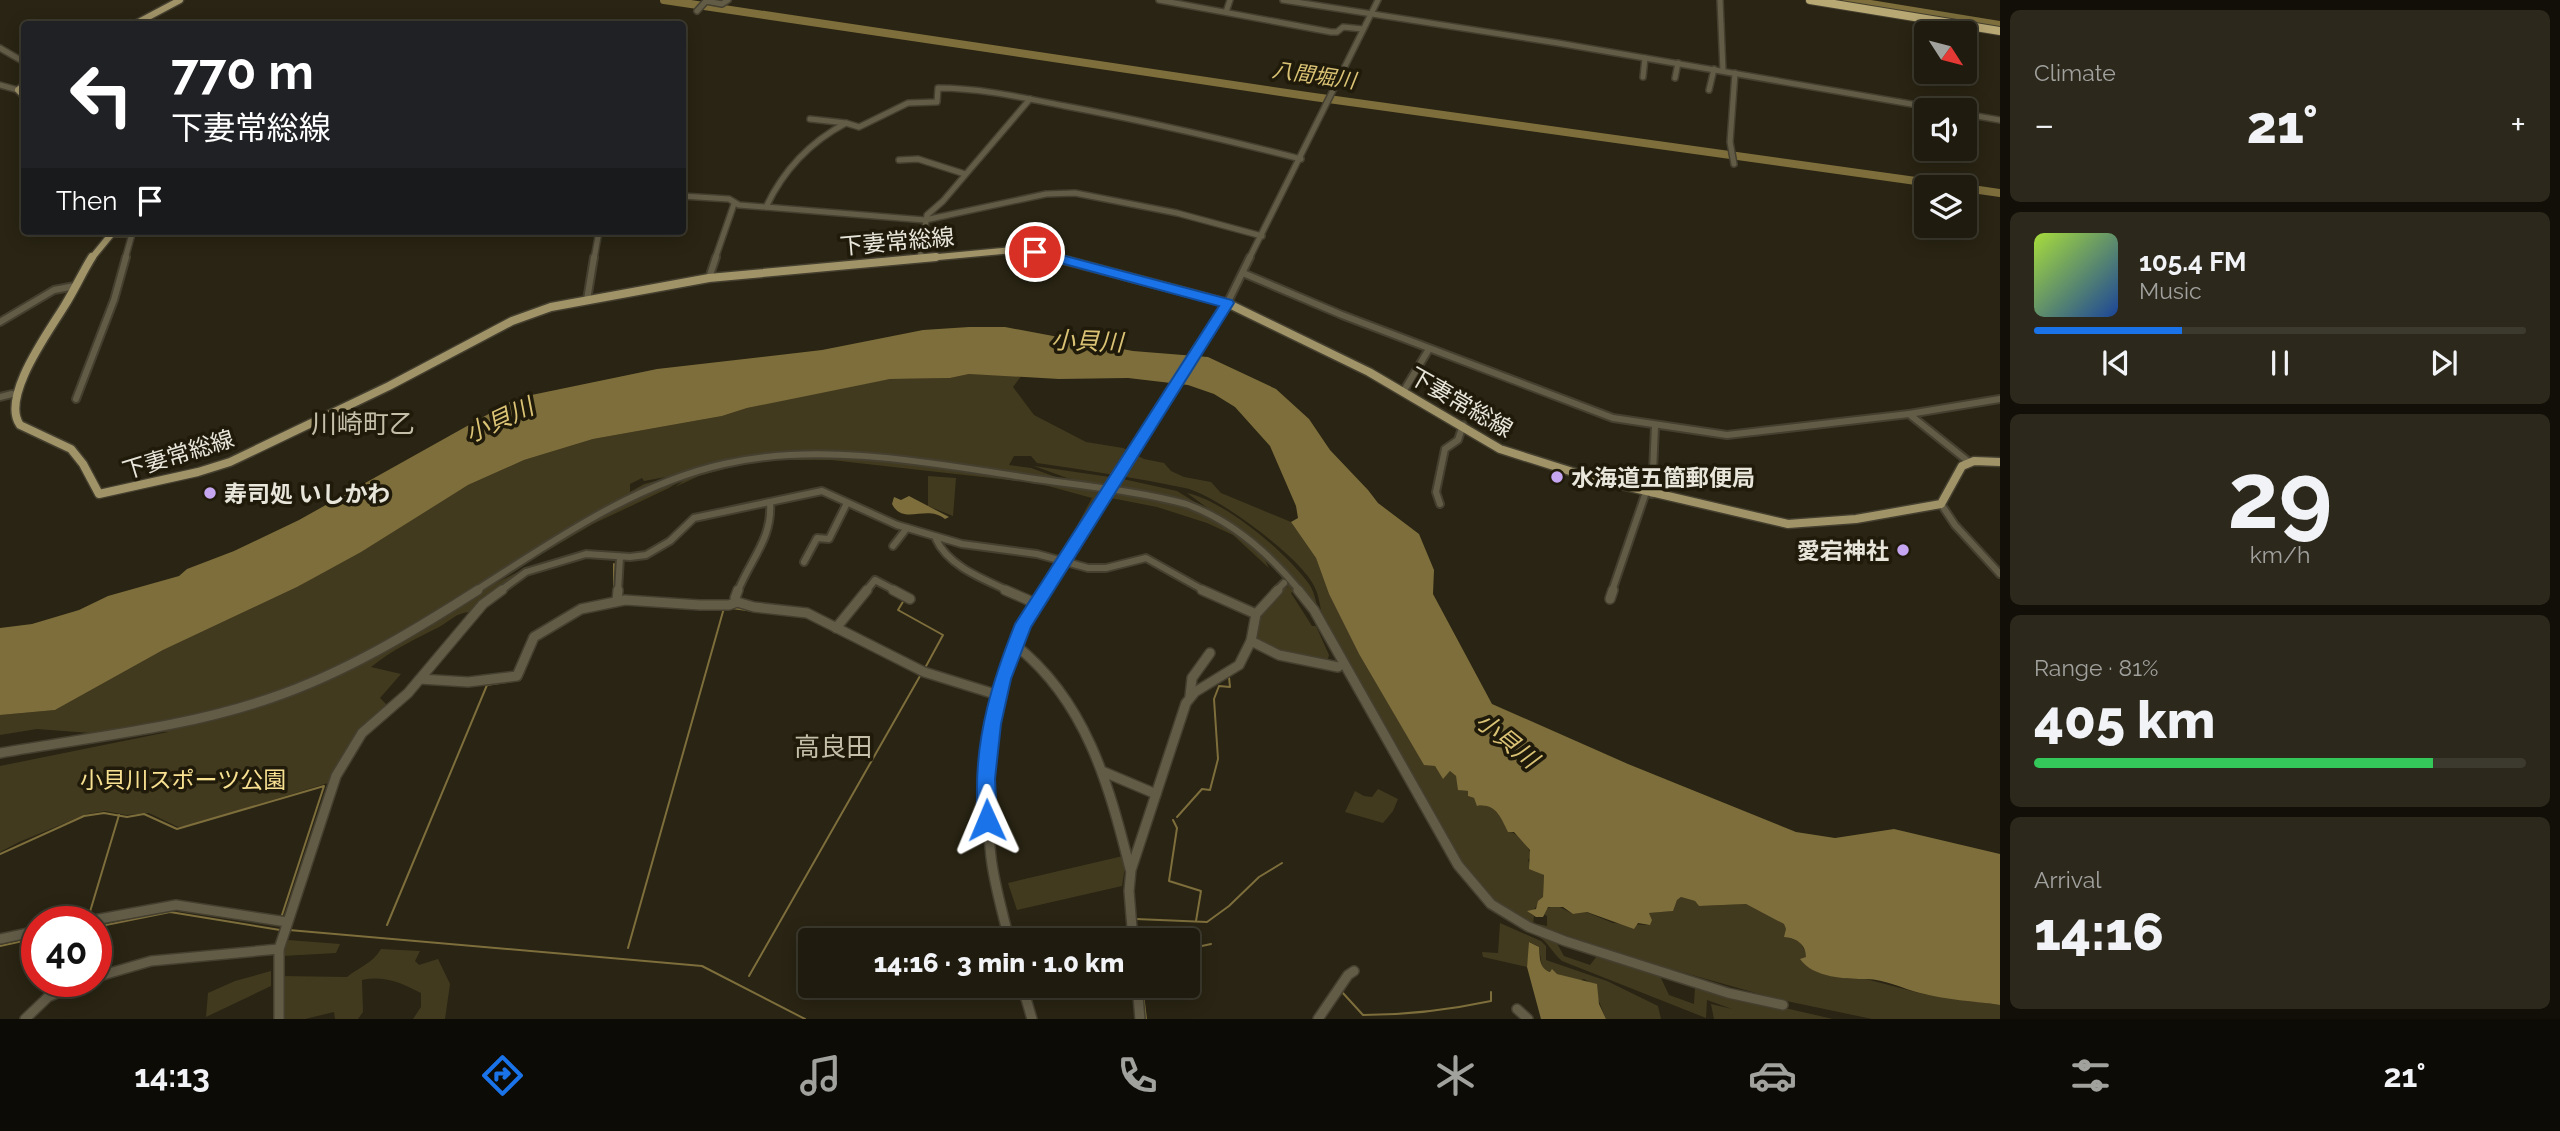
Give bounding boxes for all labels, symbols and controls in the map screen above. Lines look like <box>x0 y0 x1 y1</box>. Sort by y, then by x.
north arrow <box>1914 21 1978 84</box>
map controls <box>1914 21 1977 238</box>
text: 770 m <box>171 43 314 100</box>
icon: left <box>56 49 147 140</box>
water label: 八間堀川 <box>1271 57 1359 94</box>
text: Climate <box>2034 59 2116 86</box>
text: 21° <box>2247 94 2318 155</box>
button: sound <box>1914 98 1977 161</box>
text: − <box>2034 102 2054 147</box>
text: + <box>2510 102 2526 147</box>
text: 下妻常総線 <box>171 109 331 146</box>
button: layers <box>1914 175 1977 238</box>
icon: arrive <box>131 182 169 220</box>
text: Then <box>56 186 117 216</box>
pin <box>1005 222 1065 282</box>
street label: 下妻常総線 <box>839 223 955 259</box>
icon: arrive <box>1016 233 1054 271</box>
text: 105.4 FM <box>2139 247 2247 277</box>
text: Music <box>2139 277 2202 304</box>
water label: 小貝川 <box>1051 325 1126 357</box>
icon: previous <box>2097 344 2135 382</box>
icon: pause <box>2261 344 2299 382</box>
icon: next <box>2425 344 2463 382</box>
street label: 下妻常総線 <box>1404 362 1518 442</box>
water label: 小貝川 <box>460 390 540 448</box>
district label: 川崎町乙 <box>311 409 415 439</box>
street label: 下妻常総線 <box>119 424 237 484</box>
text: 29 <box>2228 442 2332 549</box>
place label: 水海道五箇郵便局 <box>1571 464 1755 491</box>
marker: 水海道五箇郵便局 <box>1549 469 1565 485</box>
place label: 寿司処 いしかわ <box>224 480 391 507</box>
marker: 寿司処 いしかわ <box>202 485 218 501</box>
place label: 愛宕神社 <box>1797 537 1889 564</box>
text: km/h <box>2250 541 2310 568</box>
marker: 愛宕神社 <box>1895 542 1911 558</box>
text: Range · 81% <box>2034 654 2158 681</box>
text: 405 km <box>2034 689 2215 750</box>
water label: 小貝川 <box>1470 706 1546 776</box>
district label: 高良田 <box>794 732 872 762</box>
park label: 小貝川スポーツ公園 <box>80 766 286 793</box>
position arrow <box>950 783 1024 857</box>
text: Arrival <box>2034 866 2101 893</box>
text: 14:16 <box>2034 901 2164 962</box>
speed limit sign: 40 <box>21 906 112 997</box>
text: 14:16 · 3 min · 1.0 km <box>874 948 1124 978</box>
icon: directions <box>478 1051 527 1100</box>
icon: music <box>796 1051 845 1100</box>
icon: phone <box>1113 1051 1162 1100</box>
icon: climate <box>1431 1051 1480 1100</box>
icon: car <box>1748 1051 1797 1100</box>
icon: filters <box>2066 1051 2115 1100</box>
text: 14:13 <box>134 1057 210 1094</box>
text: 21° <box>2383 1057 2426 1094</box>

